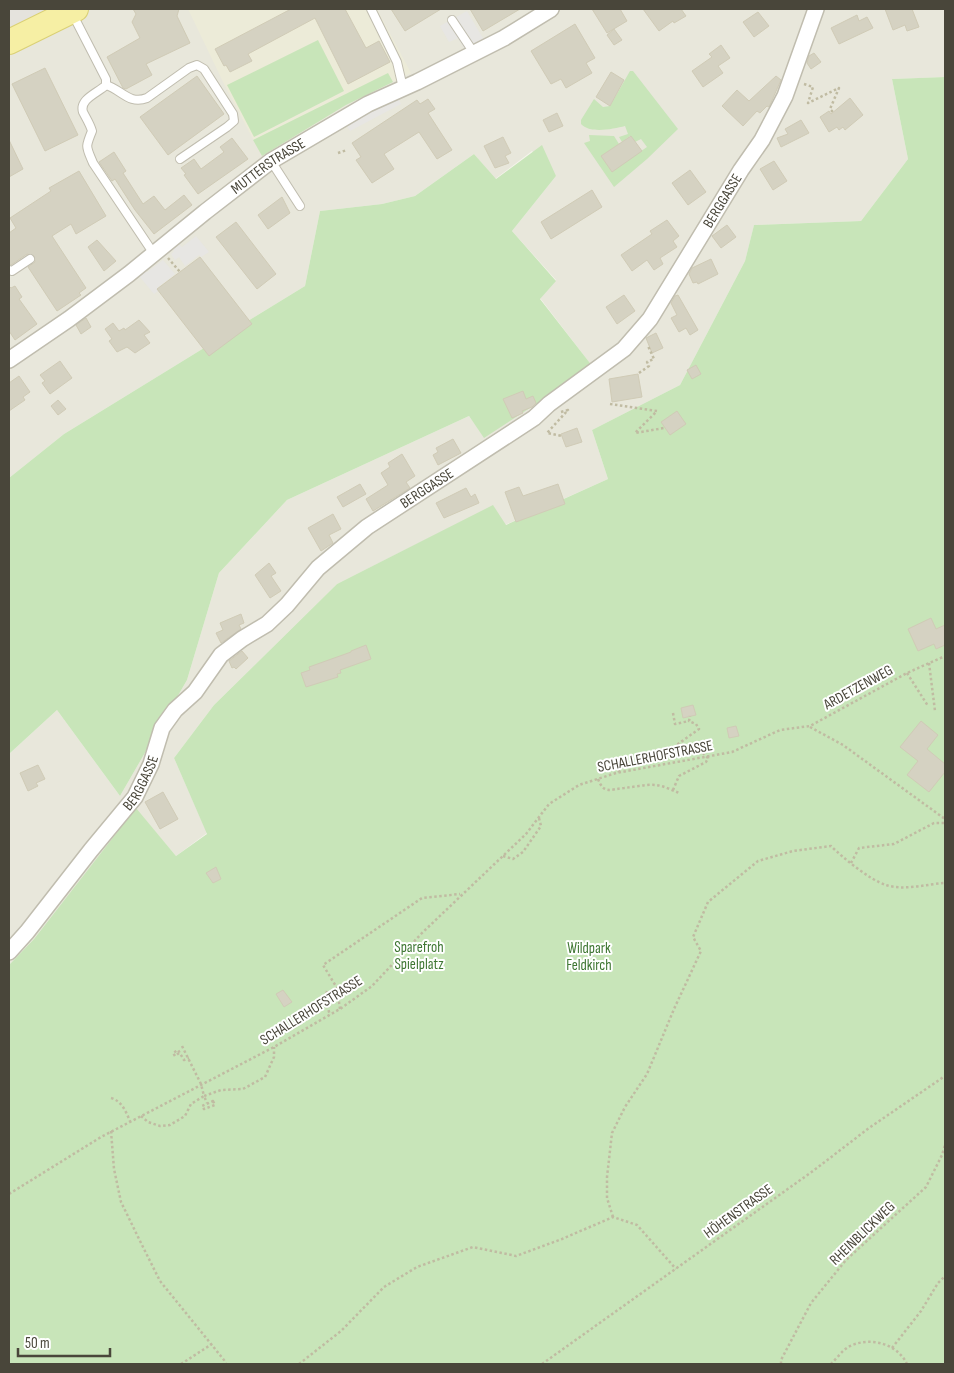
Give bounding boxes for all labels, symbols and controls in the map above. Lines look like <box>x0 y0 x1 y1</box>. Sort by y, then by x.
street label: MUTTERSTRASSE <box>227 134 309 198</box>
street label: BERGGASSE <box>699 170 746 232</box>
street label: BERGGASSE <box>397 464 457 513</box>
street label: ARDETZENWEG <box>819 661 896 715</box>
street label: SCHALLERHOFSTRASSE <box>596 736 714 777</box>
street label: BERGGASSE <box>119 753 163 815</box>
park label: Sparefroh Spielplatz <box>394 938 444 974</box>
park label: Wildpark Feldkirch <box>566 939 612 975</box>
street label: SCHALLERHOFSTRASSE <box>257 971 366 1049</box>
street label: HÖHENSTRASSE <box>700 1180 777 1243</box>
street label: RHEINBLICKWEG <box>825 1197 899 1269</box>
scale bar <box>18 1326 110 1358</box>
text: 50 m <box>25 1334 50 1353</box>

